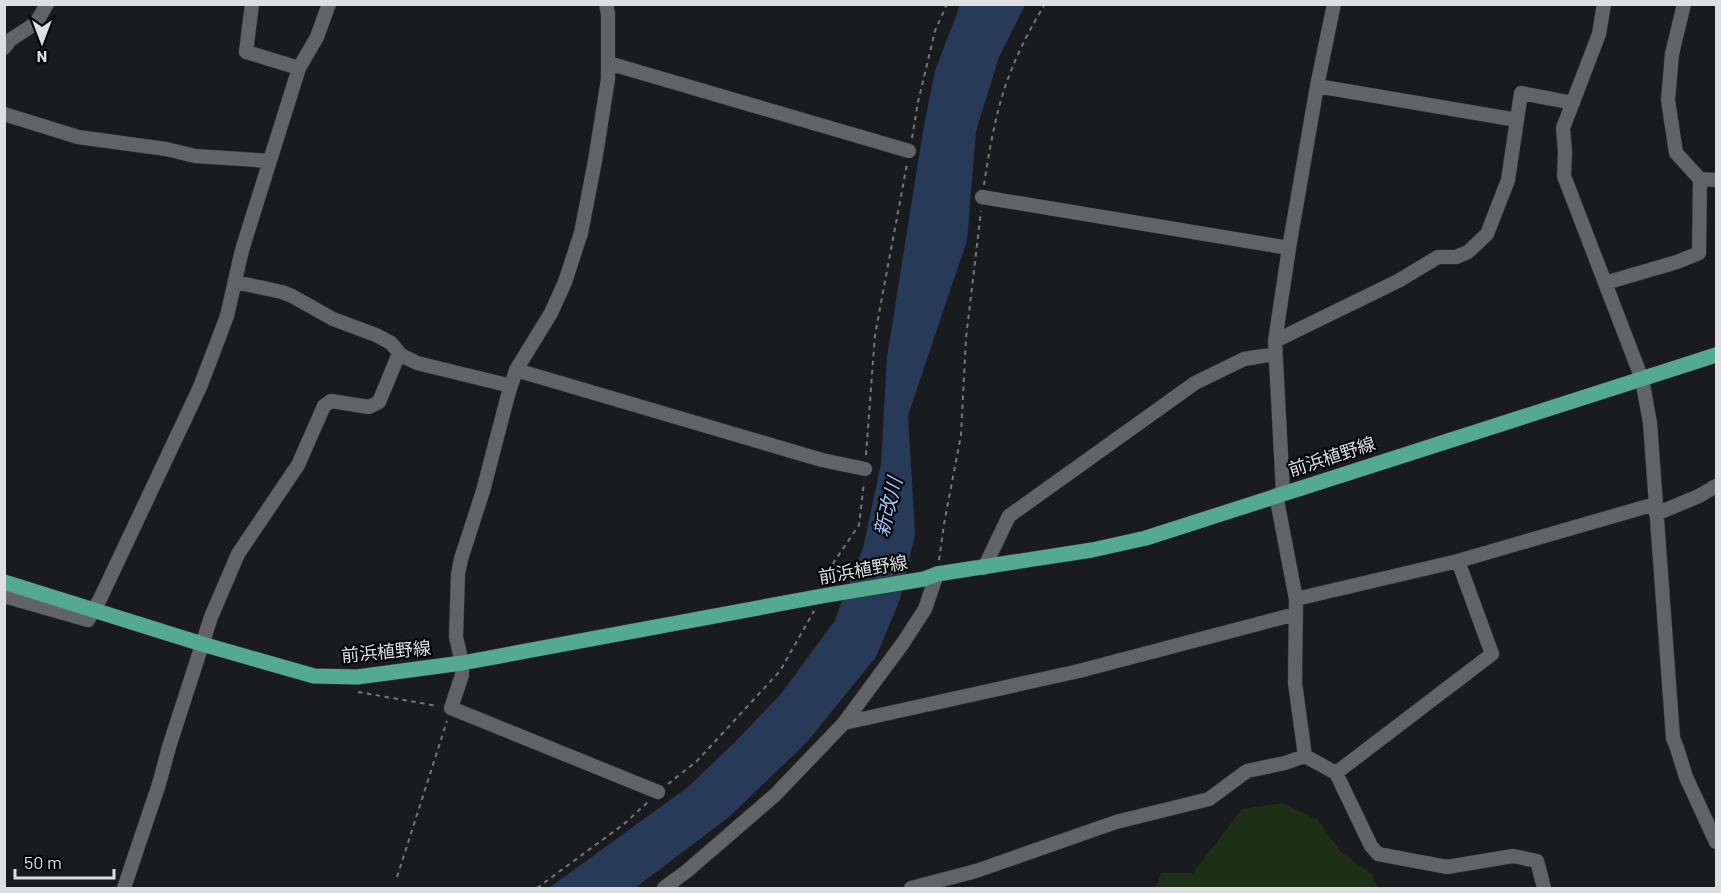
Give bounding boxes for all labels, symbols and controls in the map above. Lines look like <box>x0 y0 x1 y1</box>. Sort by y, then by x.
north arrow <box>12 12 72 72</box>
text: N <box>37 48 47 67</box>
street label: 前浜植野線 <box>1285 432 1378 480</box>
water label: 新改川 <box>868 473 906 539</box>
street label: 前浜植野線 <box>817 550 909 588</box>
street label: 前浜植野線 <box>340 636 432 666</box>
scale bar <box>15 842 114 880</box>
text: 50 m <box>24 851 62 873</box>

